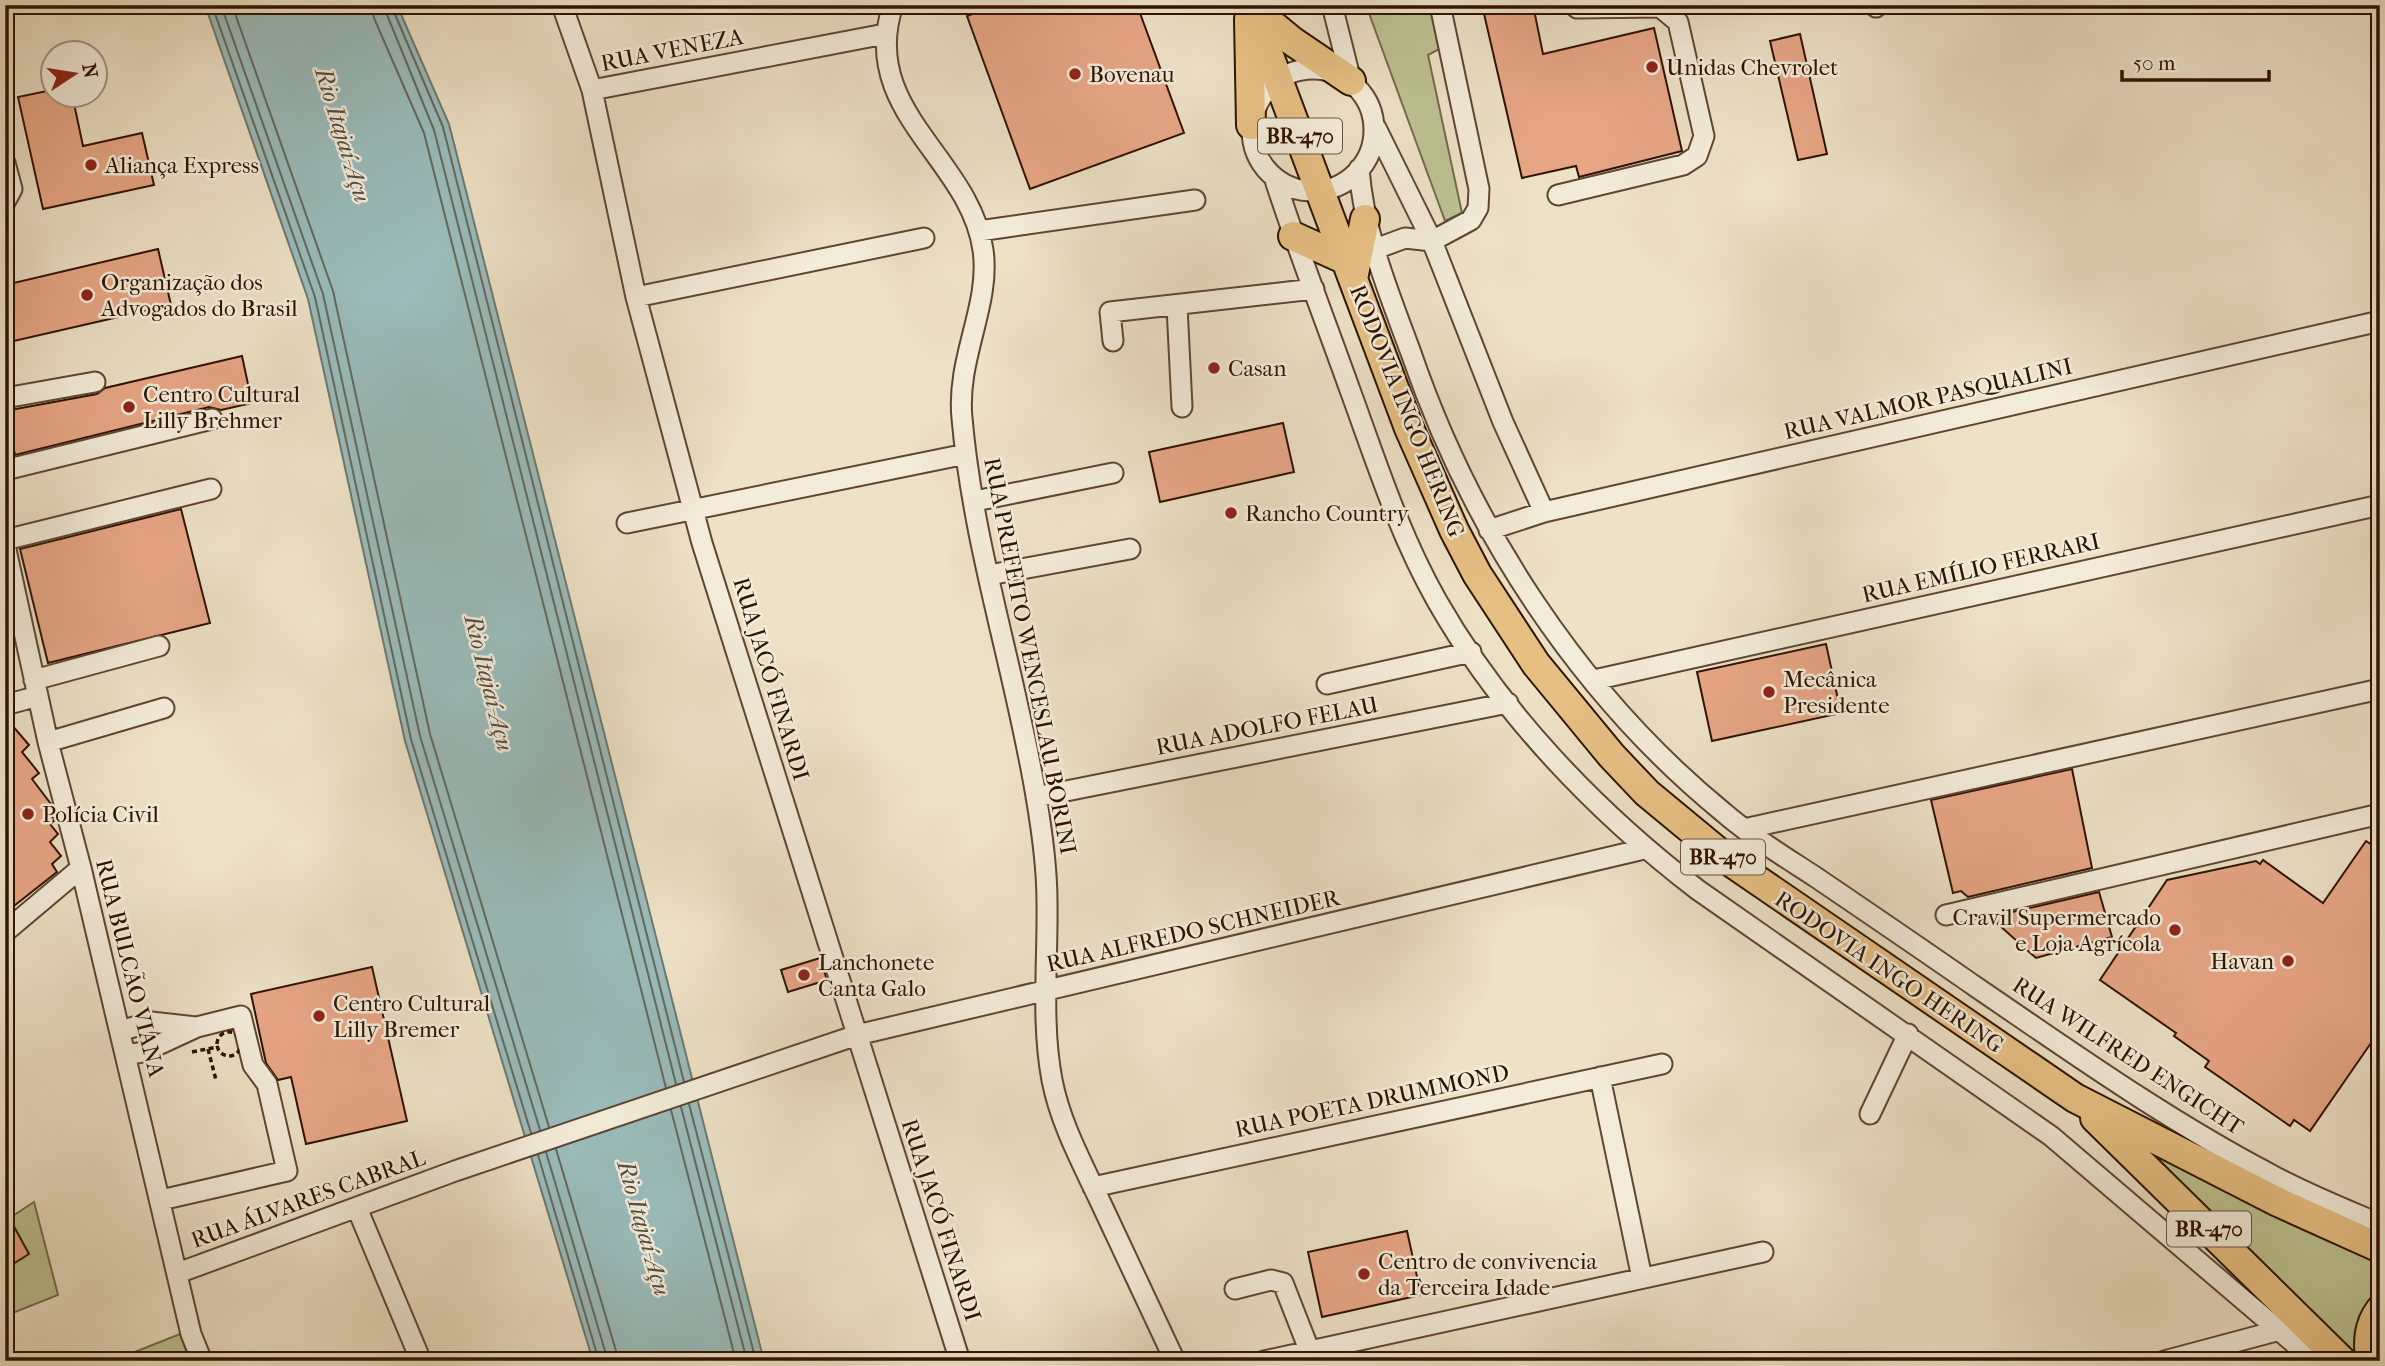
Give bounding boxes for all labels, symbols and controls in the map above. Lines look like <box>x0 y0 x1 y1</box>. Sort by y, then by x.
street label: RUA VENEZA <box>598 23 747 77</box>
north arrow <box>38 38 108 108</box>
scale bar <box>2122 38 2270 82</box>
text: 50 m <box>2133 51 2176 75</box>
place label: Unidas Chevrolet <box>1666 54 1838 81</box>
marker: Unidas Chevrolet <box>1644 59 1660 75</box>
text: N <box>77 61 102 81</box>
place label: Bovenau <box>1089 61 1175 88</box>
water label: Rio Itajaí-Açu <box>309 62 377 206</box>
marker: Bovenau <box>1067 66 1083 82</box>
road number: BR-470 <box>1258 118 1342 154</box>
place label: Aliança Express <box>104 152 259 179</box>
marker: Aliança Express <box>83 157 99 173</box>
place label: Organização dos Advogados do Brasil <box>100 269 298 322</box>
street label: RODOVIA INGO HERING <box>1344 281 1470 541</box>
marker: Organização dos Advogados do Brasil <box>79 287 95 303</box>
street label: RUA VALMOR PASQUALINI <box>1781 353 2075 445</box>
place label: Casan <box>1228 355 1287 382</box>
marker: Casan <box>1206 360 1222 376</box>
place label: Centro Cultural Lilly Brehmer <box>143 381 301 434</box>
marker: Centro Cultural Lilly Brehmer <box>121 399 137 415</box>
street label: RUA PREFEITO WENCESLAU BORINI <box>978 455 1082 857</box>
place label: Rancho Country <box>1245 500 1410 527</box>
marker: Rancho Country <box>1223 505 1239 521</box>
street label: RUA EMÍLIO FERRARI <box>1859 527 2103 609</box>
street label: RUA JACÓ FINARDI <box>727 574 816 784</box>
water label: Rio Itajaí-Açu <box>458 610 519 754</box>
place label: Mecânica Presidente <box>1783 666 1890 719</box>
marker: Mecânica Presidente <box>1761 684 1777 700</box>
street label: RUA ADOLFO FELAU <box>1153 691 1381 761</box>
place label: Polícia Civil <box>42 801 159 828</box>
marker: Polícia Civil <box>20 806 36 822</box>
road number: BR-470 <box>1681 840 1765 874</box>
street label: RUA BULCÃO VIANA <box>90 856 170 1081</box>
street label: RUA ALFREDO SCHNEIDER <box>1044 884 1344 978</box>
street label: RODOVIA INGO HERING <box>1770 885 2008 1059</box>
place label: Cravil Supermercado e Loja Agrícola <box>1952 904 2161 957</box>
marker: Cravil Supermercado e Loja Agrícola <box>2167 922 2183 938</box>
place label: Havan <box>2210 948 2275 975</box>
place label: Lanchonete Canta Galo <box>818 949 934 1002</box>
marker: Havan <box>2280 953 2296 969</box>
marker: Lanchonete Canta Galo <box>796 967 812 983</box>
street label: RUA WILFRED ENGICHT <box>2007 971 2249 1141</box>
place label: Centro Cultural Lilly Bremer <box>333 990 491 1043</box>
marker: Centro Cultural Lilly Bremer <box>311 1008 327 1024</box>
street label: RUA POETA DRUMMOND <box>1232 1059 1512 1143</box>
street label: RUA JACÓ FINARDI <box>896 1115 987 1325</box>
street label: RUA ÁLVARES CABRAL <box>187 1144 429 1254</box>
water label: Rio Itajaí-Açu <box>611 1155 677 1299</box>
road number: BR-470 <box>2167 1212 2251 1246</box>
place label: Centro de convivencia da Terceira Idade <box>1378 1248 1597 1301</box>
marker: Centro de convivencia da Terceira Idade <box>1356 1266 1372 1282</box>

